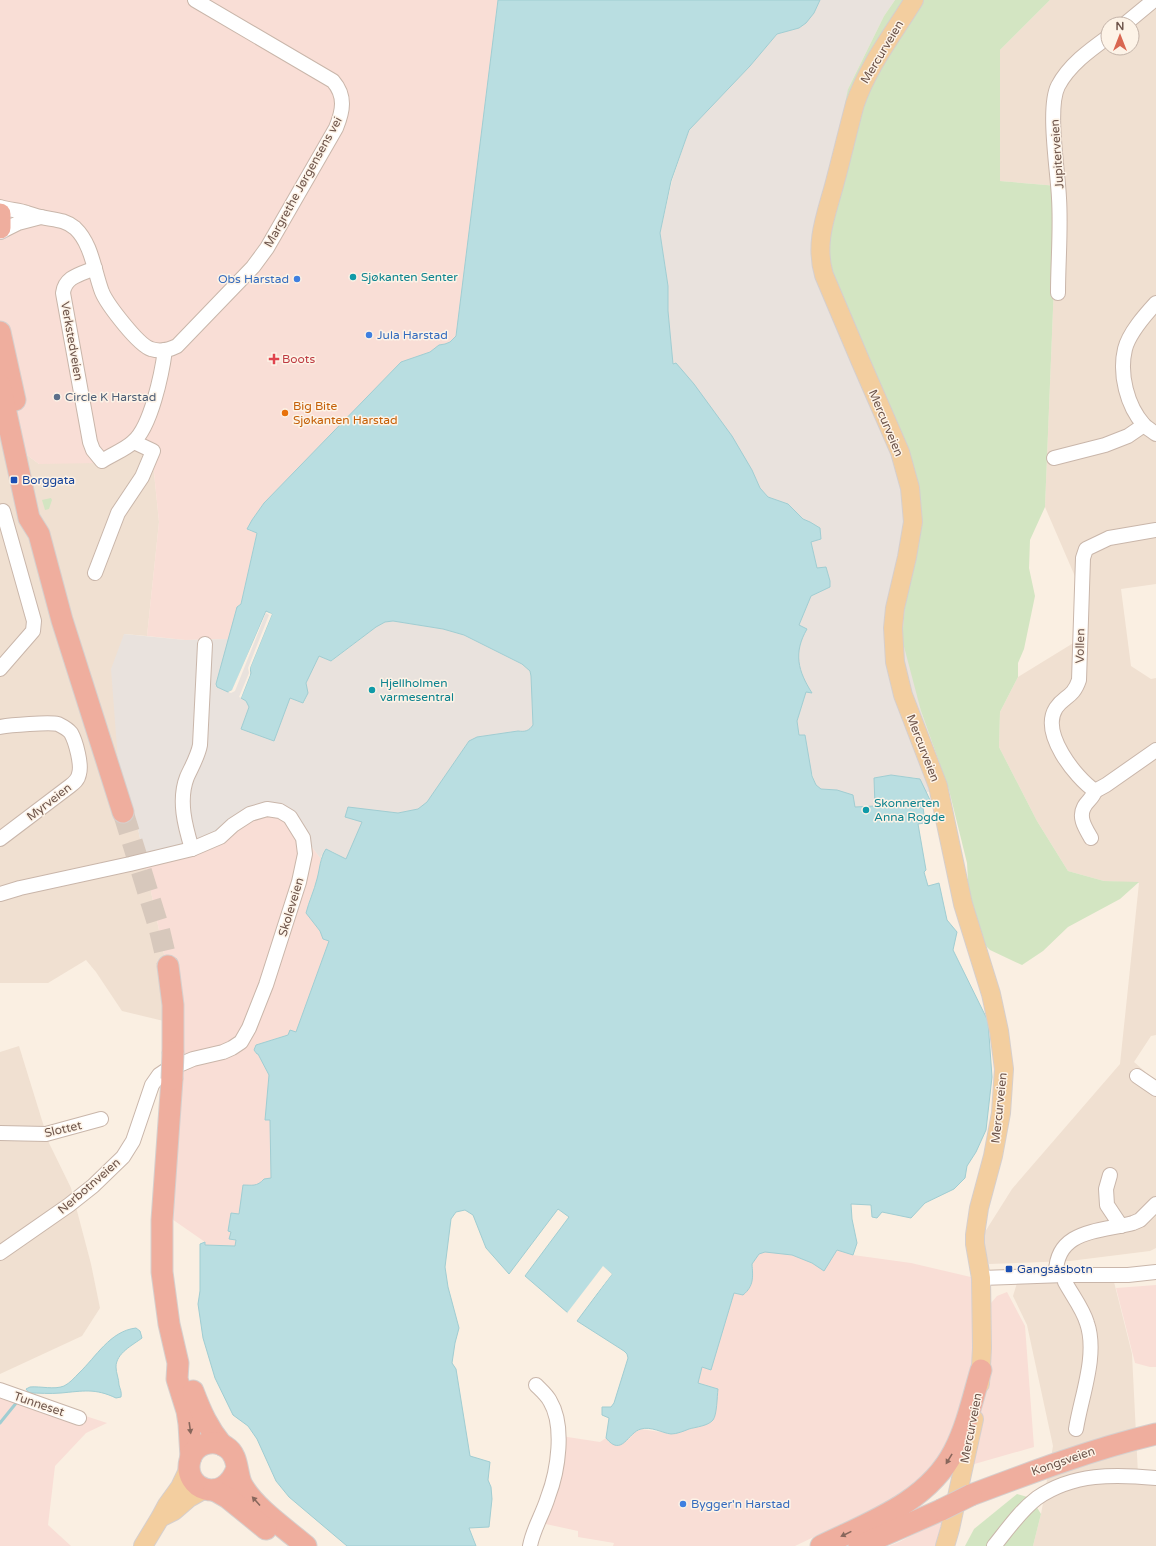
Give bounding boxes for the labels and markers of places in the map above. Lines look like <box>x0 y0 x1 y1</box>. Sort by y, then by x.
place label: Sjøkanten Senter <box>361 270 458 284</box>
place label: Obs Harstad <box>218 272 289 286</box>
marker: Sjøkanten Senter <box>348 272 358 282</box>
marker: Obs Harstad <box>292 274 302 284</box>
place label: Jula Harstad <box>377 328 448 342</box>
marker: Jula Harstad <box>364 330 374 340</box>
place label: Boots <box>282 352 315 366</box>
marker: Boots <box>269 354 279 364</box>
place label: Circle K Harstad <box>65 390 156 404</box>
marker: Circle K Harstad <box>52 392 62 402</box>
place label: Big Bite Sjøkanten Harstad <box>293 399 398 427</box>
marker: Big Bite Sjøkanten Harstad <box>280 408 290 418</box>
place label: Borggata <box>22 473 75 487</box>
marker: Borggata <box>9 475 19 485</box>
place label: Hjellholmen varmesentral <box>380 676 454 704</box>
marker: Hjellholmen varmesentral <box>367 685 377 695</box>
place label: Skonnerten Anna Rogde <box>874 796 945 824</box>
marker: Skonnerten Anna Rogde <box>861 805 871 815</box>
place label: Gangsåsbotn <box>1017 1262 1093 1276</box>
marker: Gangsåsbotn <box>1004 1264 1014 1274</box>
place label: Bygger'n Harstad <box>691 1497 790 1511</box>
marker: Bygger'n Harstad <box>678 1499 688 1509</box>

